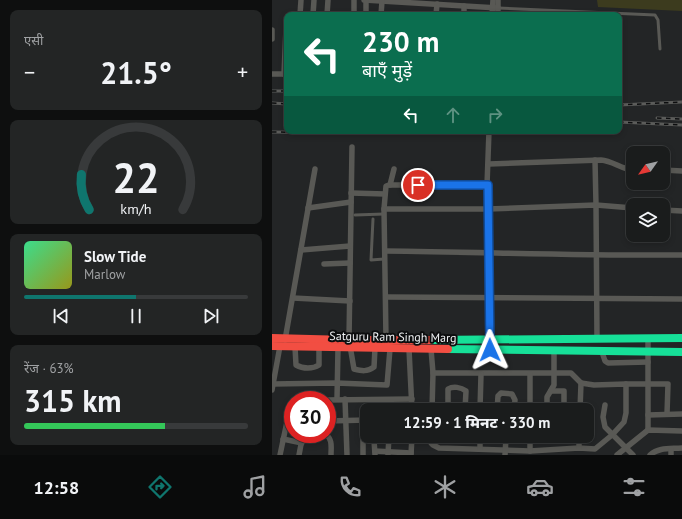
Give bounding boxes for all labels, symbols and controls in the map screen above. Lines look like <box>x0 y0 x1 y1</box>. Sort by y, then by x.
text: 230 m <box>362 23 439 60</box>
icon: left <box>296 28 348 80</box>
text: एसी <box>24 32 43 49</box>
text: 21.5° <box>100 53 172 92</box>
text: − <box>24 58 35 86</box>
text: + <box>237 58 248 86</box>
text: बाएँ मुड़ें <box>362 59 412 82</box>
icon: left <box>400 104 422 126</box>
icon: ahead <box>442 104 464 126</box>
icon: right <box>484 104 506 126</box>
north arrow <box>626 146 670 190</box>
map controls <box>626 146 670 242</box>
text: 22 <box>112 151 160 204</box>
pin <box>401 168 435 202</box>
icon: arrive <box>407 174 429 196</box>
button: layers <box>626 198 670 242</box>
text: km/h <box>120 199 152 218</box>
text: Slow Tide <box>84 247 146 266</box>
text: Marlow <box>84 266 125 283</box>
icon: previous <box>50 305 72 327</box>
icon: pause <box>125 305 147 327</box>
icon: next <box>200 305 222 327</box>
street label: Satguru Ram Singh Marg <box>329 328 457 345</box>
position arrow <box>469 329 511 371</box>
text: रेंज · 63% <box>24 360 74 377</box>
text: 315 km <box>24 381 122 420</box>
speed limit sign: 30 <box>284 391 336 443</box>
text: 12:59 · 1 मिनट · 330 m <box>404 413 550 432</box>
icon: directions <box>146 473 174 501</box>
icon: music <box>241 473 269 501</box>
icon: phone <box>336 473 364 501</box>
icon: climate <box>431 473 459 501</box>
icon: car <box>526 473 554 501</box>
icon: filters <box>620 473 648 501</box>
text: 12:58 <box>33 476 79 499</box>

